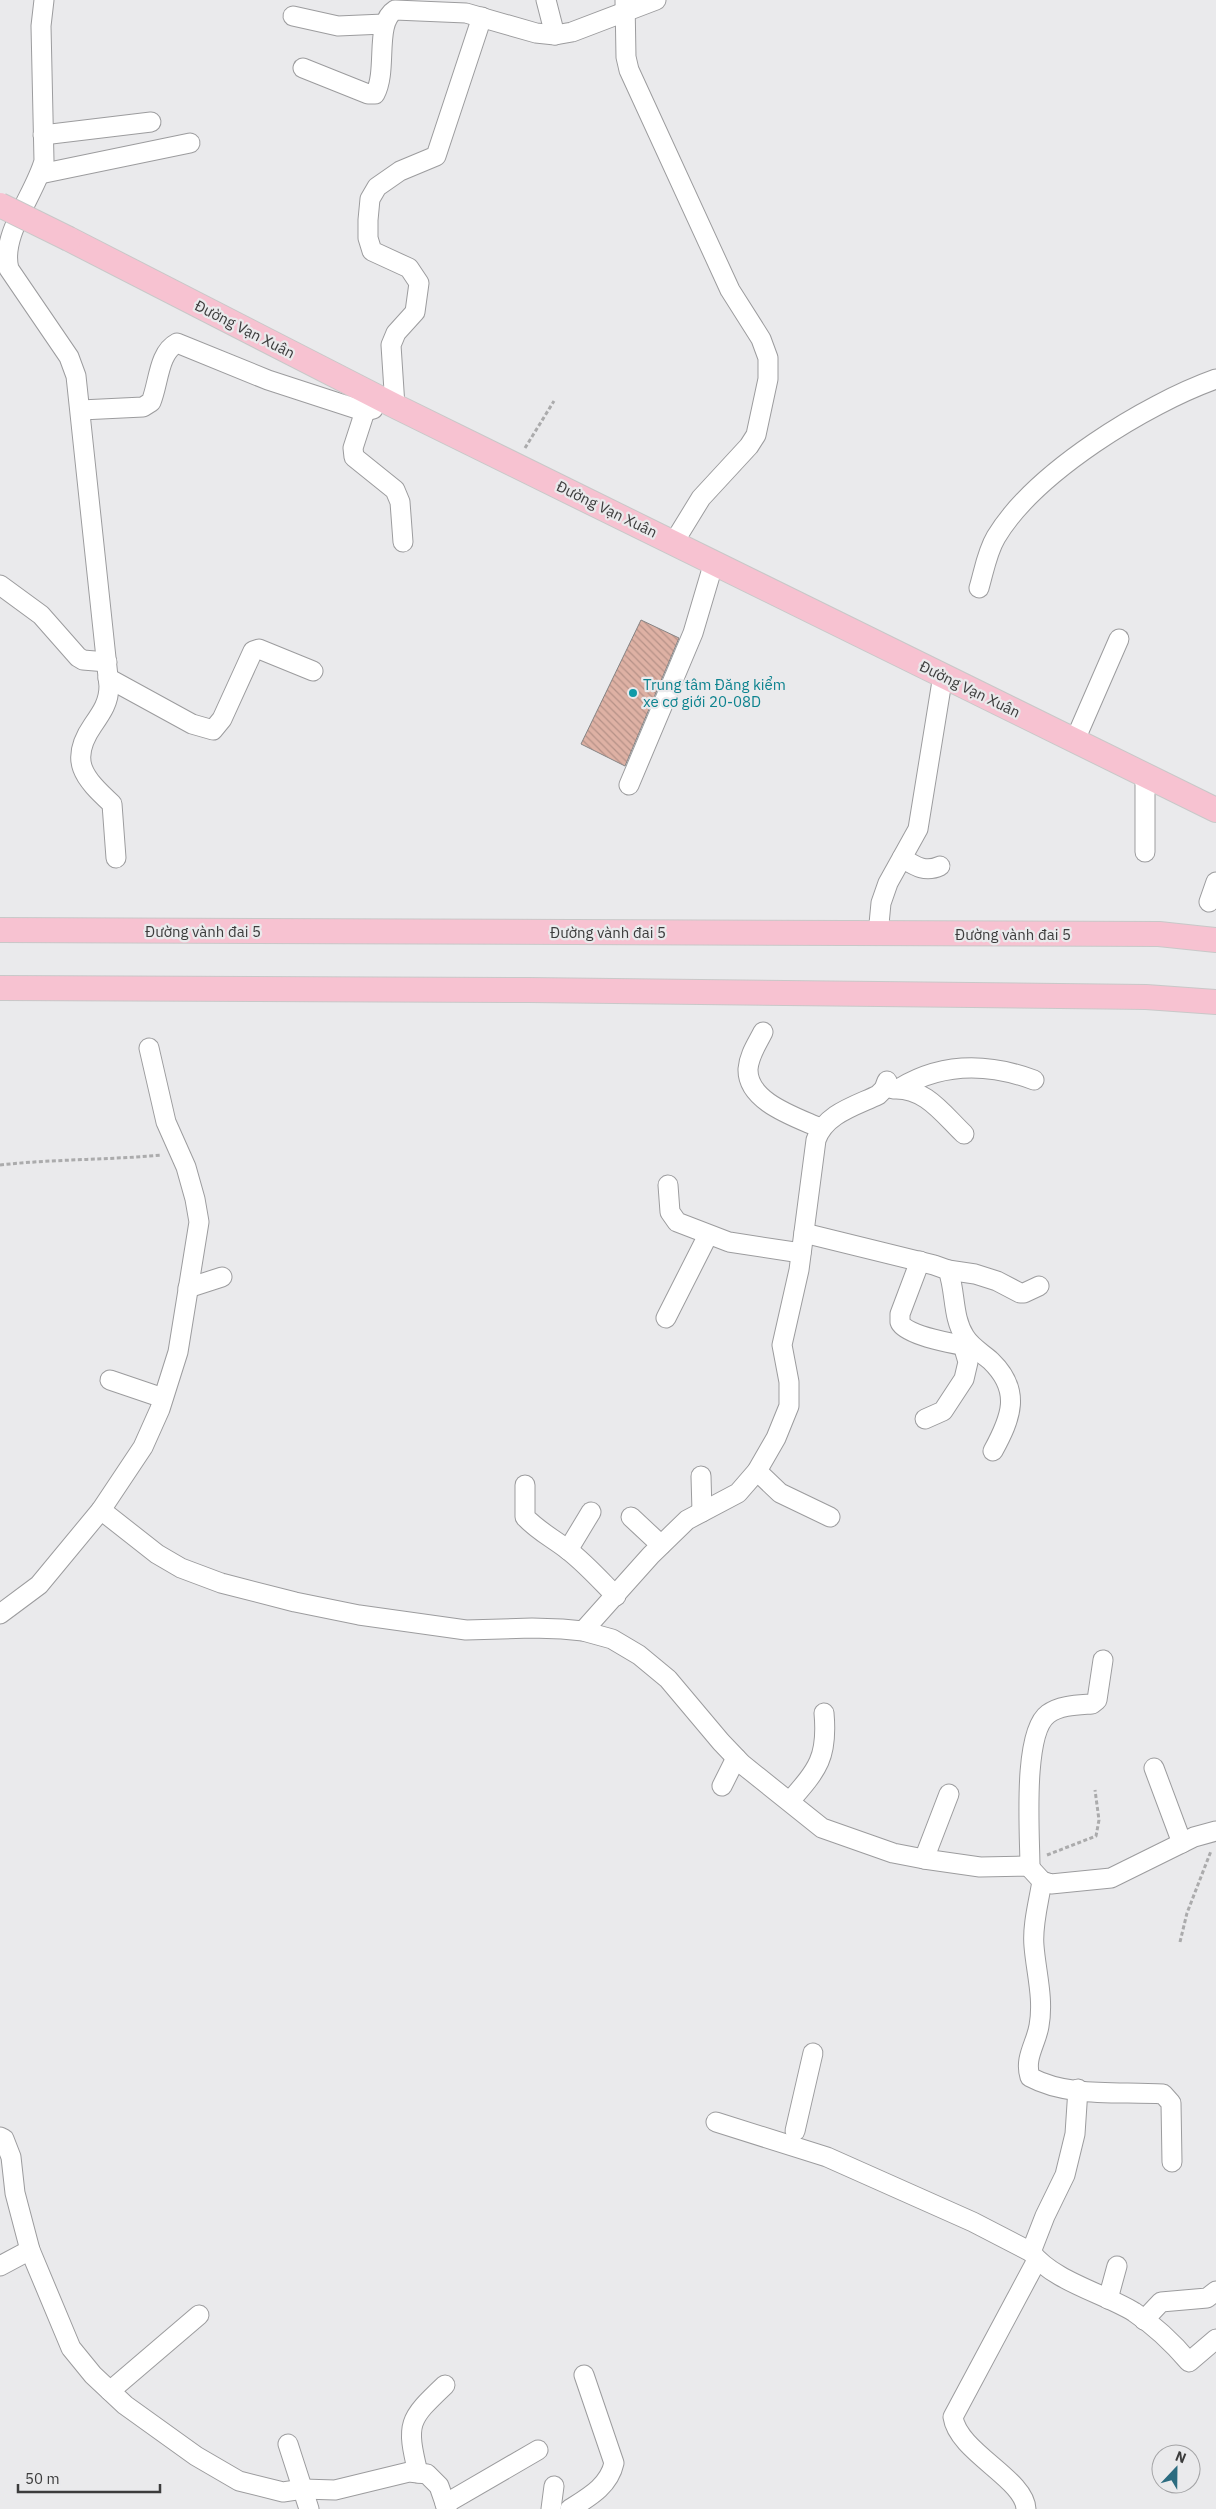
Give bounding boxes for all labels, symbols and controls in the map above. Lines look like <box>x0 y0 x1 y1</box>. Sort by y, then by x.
street label: Đường Vạn Xuân <box>192 296 298 362</box>
street label: Đường Vạn Xuân <box>553 476 661 542</box>
street label: Đường Vạn Xuân <box>916 656 1024 722</box>
place label: Trung tâm Đăng kiểm xe cơ giới 20-08D <box>643 675 786 711</box>
marker: Trung tâm Đăng kiểm xe cơ giới 20-08D <box>627 687 639 699</box>
street label: Đường vành đai 5 <box>145 922 261 941</box>
street label: Đường vành đai 5 <box>550 923 666 942</box>
street label: Đường vành đai 5 <box>955 925 1071 944</box>
north arrow <box>1151 2444 1201 2494</box>
text: N <box>1173 2447 1189 2467</box>
scale bar <box>18 2462 160 2494</box>
text: 50 m <box>25 2469 60 2488</box>

